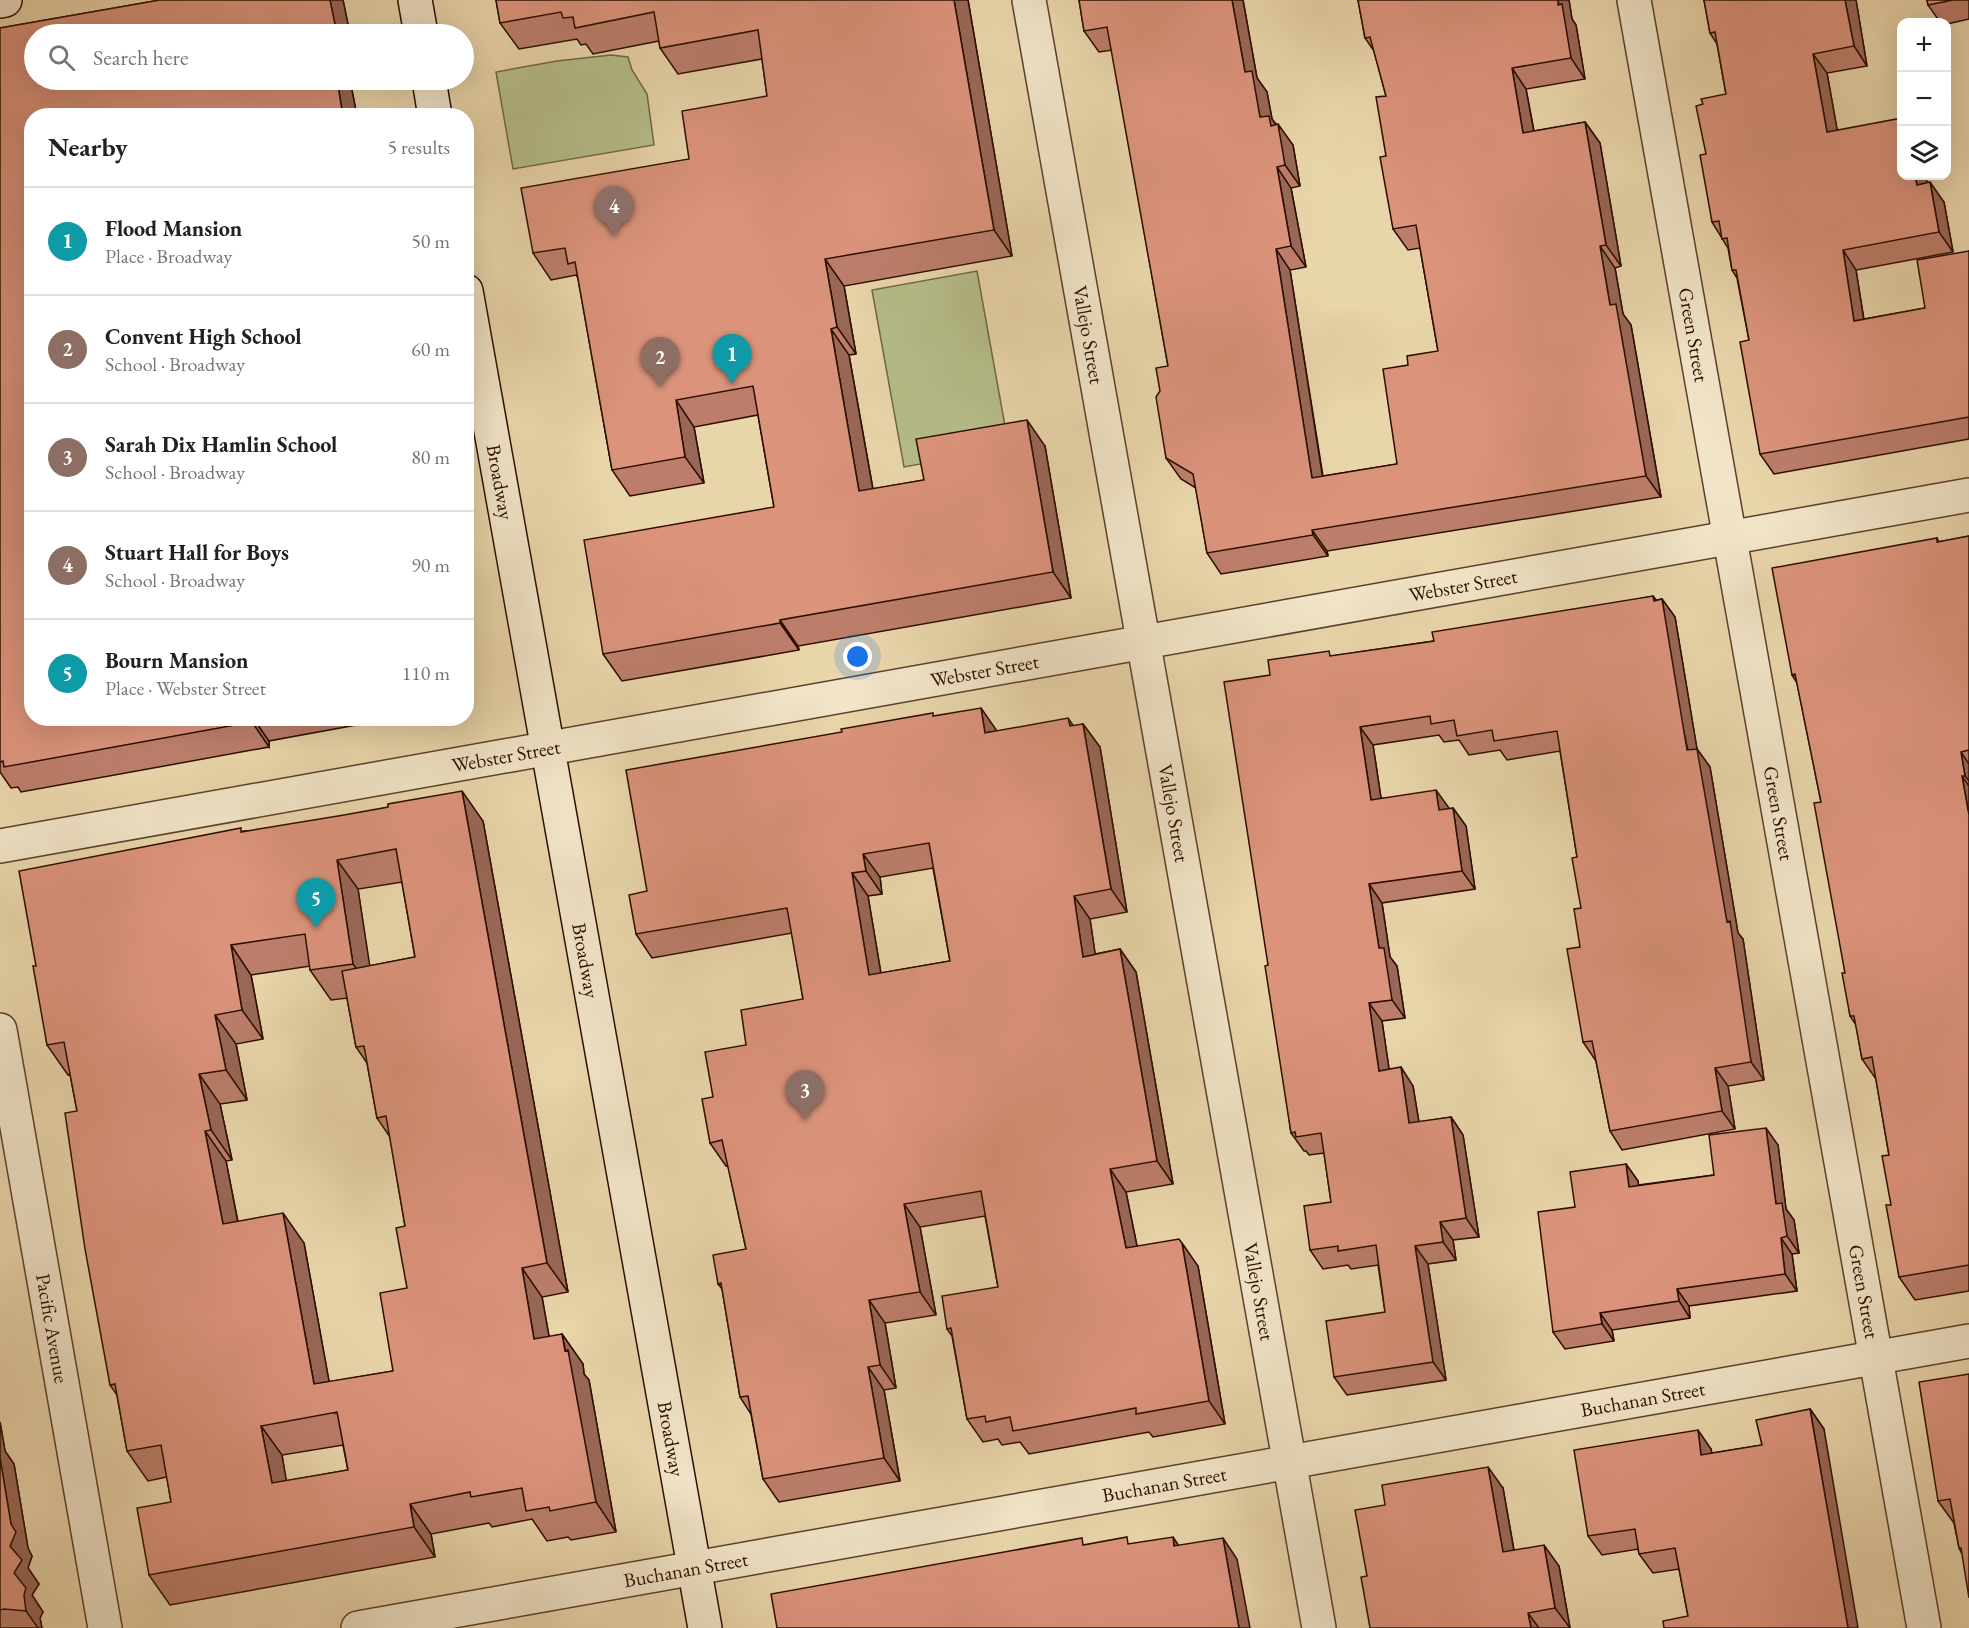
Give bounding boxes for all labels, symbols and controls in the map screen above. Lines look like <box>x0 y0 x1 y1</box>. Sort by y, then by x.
map controls <box>1897 18 1951 180</box>
button: + <box>1897 18 1951 72</box>
search box <box>24 24 474 90</box>
icon: search <box>45 41 78 74</box>
text: Search here <box>93 43 188 72</box>
button: − <box>1897 72 1951 126</box>
button: layers <box>1897 126 1951 180</box>
text: Nearby <box>48 130 128 164</box>
text: 5 results <box>387 134 450 160</box>
pin: 4 <box>594 186 634 236</box>
text: Flood Mansion <box>105 214 242 243</box>
text: 1 <box>62 228 73 254</box>
text: 50 m <box>411 228 450 254</box>
text: Place · Broadway <box>105 243 232 269</box>
street label: Vallejo Street <box>1067 284 1110 387</box>
street label: Green Street <box>1672 286 1715 385</box>
text: Convent High School <box>105 322 302 351</box>
pin: 1 <box>712 334 752 384</box>
text: 2 <box>62 336 73 362</box>
text: 60 m <box>411 336 450 362</box>
pin: 2 <box>640 338 680 387</box>
text: School · Broadway <box>105 351 245 377</box>
text: Sarah Dix Hamlin School <box>105 430 337 459</box>
street label: Broadway <box>481 442 520 522</box>
text: 3 <box>62 444 73 470</box>
text: 80 m <box>411 444 450 470</box>
text: School · Broadway <box>105 459 245 485</box>
text: Stuart Hall for Boys <box>105 538 289 567</box>
text: 4 <box>62 552 73 578</box>
text: 90 m <box>411 552 450 578</box>
street label: Webster Street <box>1407 563 1520 608</box>
text: School · Broadway <box>105 567 245 593</box>
your location <box>843 642 872 671</box>
text: Bourn Mansion <box>105 646 249 675</box>
street label: Webster Street <box>928 648 1041 693</box>
text: 5 <box>62 660 73 686</box>
text: 110 m <box>402 660 450 686</box>
text: Place · Webster Street <box>105 675 266 701</box>
street label: Webster Street <box>450 733 563 778</box>
street label: Vallejo Street <box>1152 762 1195 865</box>
street label: Green Street <box>1758 764 1800 863</box>
pin: 5 <box>296 878 336 928</box>
street label: Broadway <box>566 921 605 1000</box>
pin: 3 <box>786 1070 824 1120</box>
street label: Vallejo Street <box>1238 1241 1281 1344</box>
street label: Green Street <box>1843 1243 1885 1342</box>
street label: Pacific Avenue <box>30 1271 75 1386</box>
street label: Buchanan Street <box>1579 1375 1708 1423</box>
street label: Broadway <box>652 1399 691 1479</box>
street label: Buchanan Street <box>1100 1460 1229 1508</box>
street label: Buchanan Street <box>622 1546 751 1593</box>

